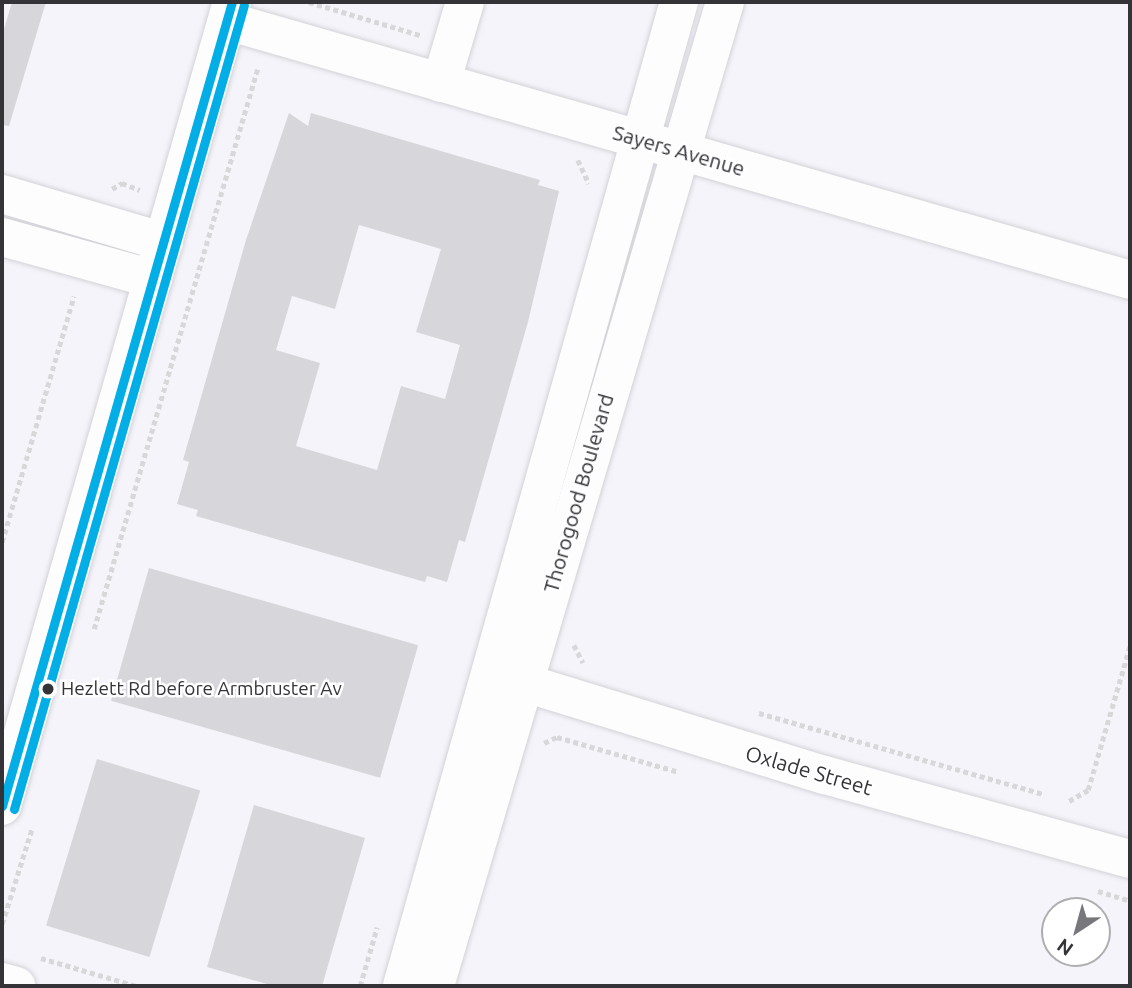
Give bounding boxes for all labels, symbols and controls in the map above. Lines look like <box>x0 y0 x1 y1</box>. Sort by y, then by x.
street label: Sayers Avenue <box>610 119 748 181</box>
street label: Thorogood Boulevard <box>538 391 618 595</box>
place label: Hezlett Rd before Armbruster Av <box>61 678 342 700</box>
marker: Hezlett Rd before Armbruster Av <box>41 682 55 696</box>
street label: Oxlade Street <box>743 740 875 800</box>
north arrow <box>1041 897 1111 967</box>
text: N <box>1053 934 1077 960</box>

